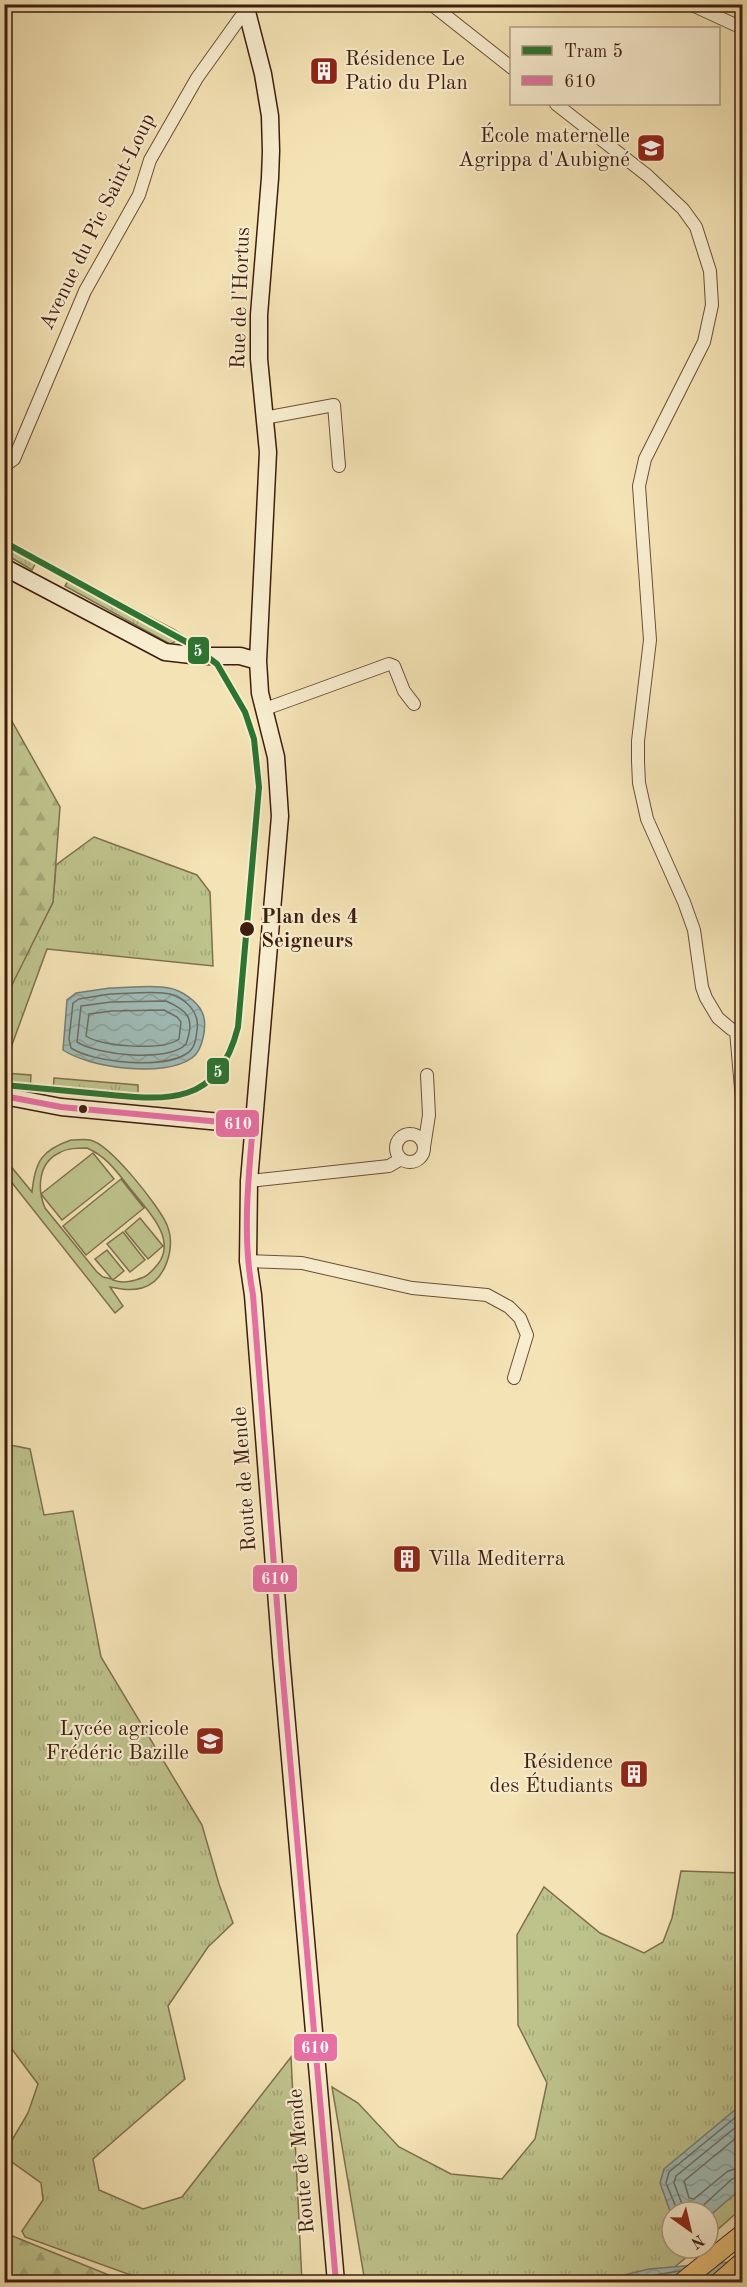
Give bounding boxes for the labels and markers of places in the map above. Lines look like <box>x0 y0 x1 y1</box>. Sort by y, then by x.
place label: Résidence Le Patio du Plan <box>345 49 468 94</box>
building icon: Résidence Le Patio du Plan <box>308 55 340 87</box>
place label: École maternelle Agrippa d'Aubigné <box>458 122 630 171</box>
school or university icon: École maternelle Agrippa d'Aubigné <box>635 132 667 164</box>
place label: Plan des 4 Seigneurs <box>261 907 359 952</box>
marker: Plan des 4 Seigneurs <box>238 920 256 938</box>
unlabelled marker <box>77 1103 89 1115</box>
building icon: Villa Mediterra <box>391 1543 423 1575</box>
place label: Villa Mediterra <box>428 1549 565 1570</box>
place label: Lycée agricole Frédéric Bazille <box>46 1719 189 1764</box>
school or university icon: Lycée agricole Frédéric Bazille <box>194 1725 226 1757</box>
place label: Résidence des Étudiants <box>490 1752 613 1797</box>
building icon: Résidence des Étudiants <box>618 1758 650 1790</box>

